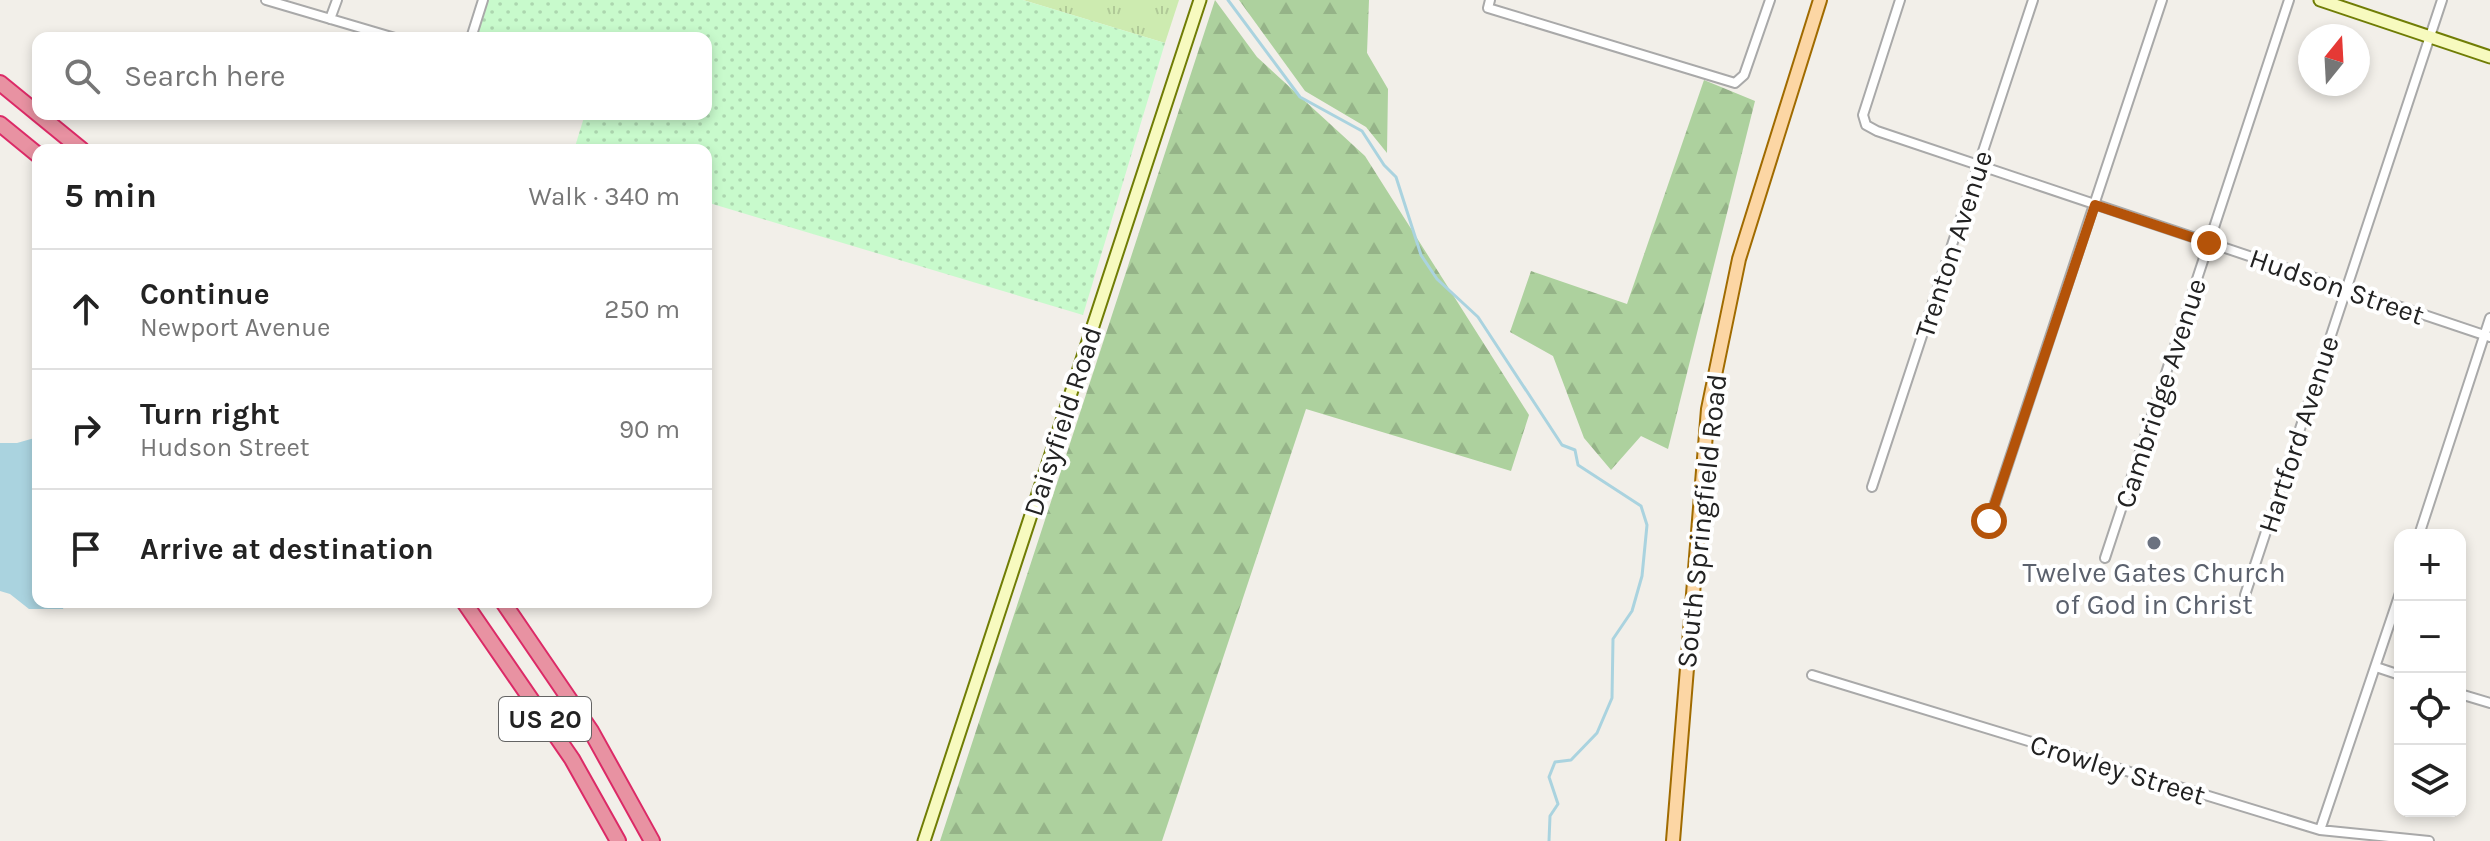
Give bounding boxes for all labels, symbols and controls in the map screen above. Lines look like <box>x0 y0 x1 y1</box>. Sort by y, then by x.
north arrow <box>2298 24 2370 96</box>
search box <box>32 32 712 120</box>
icon: search <box>60 54 104 98</box>
text: Search here <box>124 58 285 94</box>
street label: Trenton Avenue <box>1908 146 1999 342</box>
text: 5 min <box>64 176 157 216</box>
text: Walk · 340 m <box>529 181 680 212</box>
route end <box>2191 225 2227 261</box>
street label: Hudson Street <box>2245 241 2429 332</box>
street label: Cambridge Avenue <box>2108 274 2213 512</box>
text: Continue <box>140 276 270 312</box>
icon: ahead <box>64 287 108 331</box>
text: 250 m <box>604 294 680 325</box>
text: Newport Avenue <box>140 312 330 343</box>
street label: Daisyfield Road <box>1016 322 1109 520</box>
street label: Hartford Avenue <box>2251 331 2346 537</box>
street label: South Springfield Road <box>1670 372 1733 670</box>
text: Turn right <box>140 396 280 432</box>
icon: right <box>64 407 108 451</box>
text: 90 m <box>619 414 680 445</box>
text: Hudson Street <box>140 432 310 463</box>
route start <box>1971 503 2007 539</box>
icon: arrive <box>64 527 108 571</box>
map controls <box>2394 529 2466 817</box>
button: + <box>2394 529 2466 601</box>
text: Arrive at destination <box>140 531 434 567</box>
marker: Twelve Gates Church of God in Christ <box>2145 534 2163 552</box>
place label: Twelve Gates Church of God in Christ <box>2022 556 2286 621</box>
button: − <box>2394 601 2466 673</box>
button: locate <box>2394 673 2466 745</box>
road number: US 20 <box>499 697 591 741</box>
street label: Crowley Street <box>2026 727 2210 812</box>
button: layers <box>2394 745 2466 817</box>

